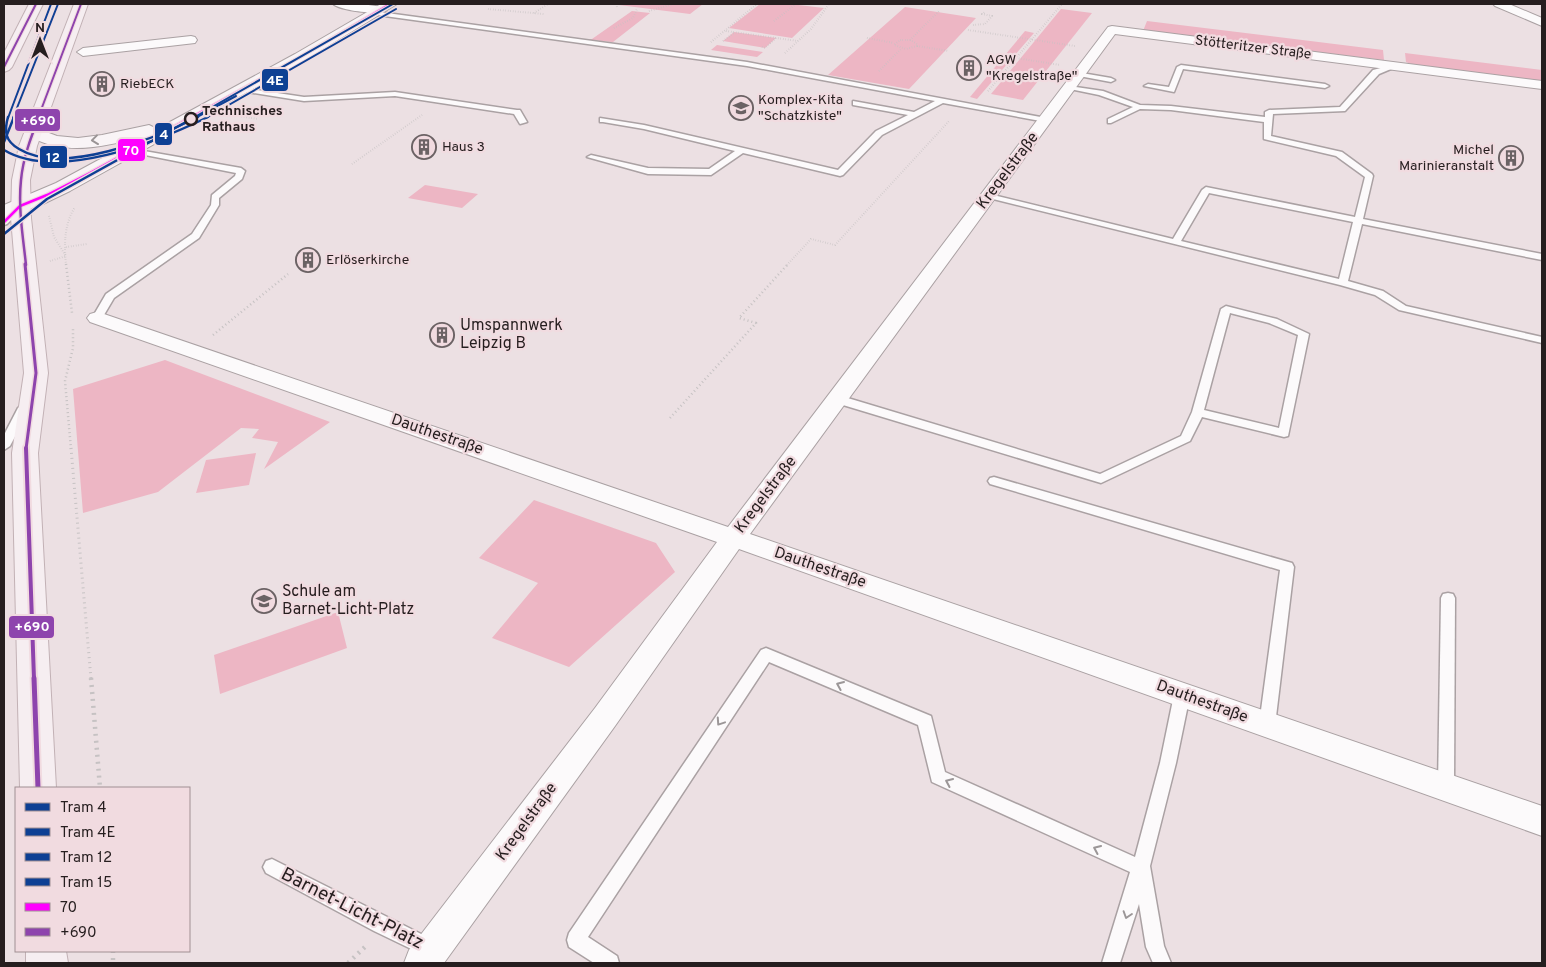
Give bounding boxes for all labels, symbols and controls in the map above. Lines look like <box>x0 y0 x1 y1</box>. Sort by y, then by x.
north arrow <box>15 15 65 65</box>
text: N <box>35 20 45 37</box>
street label: Stötteritzer Straße <box>1194 32 1312 64</box>
place label: AGW "Kregelstraße" <box>986 52 1077 85</box>
building icon: AGW "Kregelstraße" <box>956 55 982 81</box>
line badge: 4E <box>261 68 289 92</box>
building icon: RiebECK <box>89 71 115 97</box>
text: 4E <box>266 73 284 90</box>
place label: RiebECK <box>120 76 174 93</box>
place label: Komplex-Kita "Schatzkiste" <box>758 92 843 125</box>
school or university icon: Komplex-Kita "Schatzkiste" <box>728 95 754 121</box>
place label: Technisches Rathaus <box>202 103 283 136</box>
line badge: +690 <box>14 108 61 132</box>
marker: Technisches Rathaus <box>184 112 198 126</box>
text: +690 <box>20 113 56 130</box>
line badge: 4 <box>154 122 173 146</box>
text: 4 <box>160 127 169 144</box>
street label: Kregelstraße <box>972 128 1044 214</box>
building icon: Haus 3 <box>411 134 437 160</box>
one-way arrow <box>90 135 99 145</box>
line badge: 70 <box>117 138 146 162</box>
place label: Haus 3 <box>442 139 485 156</box>
place label: Michel Marinieranstalt <box>1399 142 1494 175</box>
text: 70 <box>123 143 139 160</box>
line badge: 12 <box>39 145 68 169</box>
building icon: Michel Marinieranstalt <box>1498 145 1524 171</box>
text: 12 <box>46 150 60 167</box>
building icon: Erlöserkirche <box>295 247 321 273</box>
place label: Erlöserkirche <box>326 252 409 269</box>
place label: Umspannwerk Leipzig B <box>460 316 563 354</box>
building icon: Umspannwerk Leipzig B <box>429 322 455 348</box>
street label: Dauthestraße <box>388 410 486 460</box>
street label: Kregelstraße <box>730 452 802 538</box>
street label: Dauthestraße <box>771 543 869 593</box>
place label: Schule am Barnet-Licht-Platz <box>282 582 414 620</box>
school or university icon: Schule am Barnet-Licht-Platz <box>251 588 277 614</box>
line badge: +690 <box>8 615 55 639</box>
text: +690 <box>14 619 50 636</box>
street label: Dauthestraße <box>1153 676 1251 728</box>
one-way arrow <box>836 681 845 691</box>
one-way arrow <box>717 717 726 726</box>
one-way arrow <box>945 777 954 788</box>
street label: Kregelstraße <box>492 779 562 865</box>
legend <box>15 787 190 952</box>
text: Tram 4 <box>60 799 107 818</box>
text: Tram 4E <box>60 824 116 843</box>
one-way arrow <box>1093 844 1102 855</box>
text: Tram 12 <box>60 849 112 868</box>
street label: Barnet-Licht-Platz <box>277 863 427 955</box>
text: Tram 15 <box>60 874 112 893</box>
text: 70 <box>60 899 77 918</box>
one-way arrow <box>1122 910 1132 919</box>
text: +690 <box>60 924 97 943</box>

